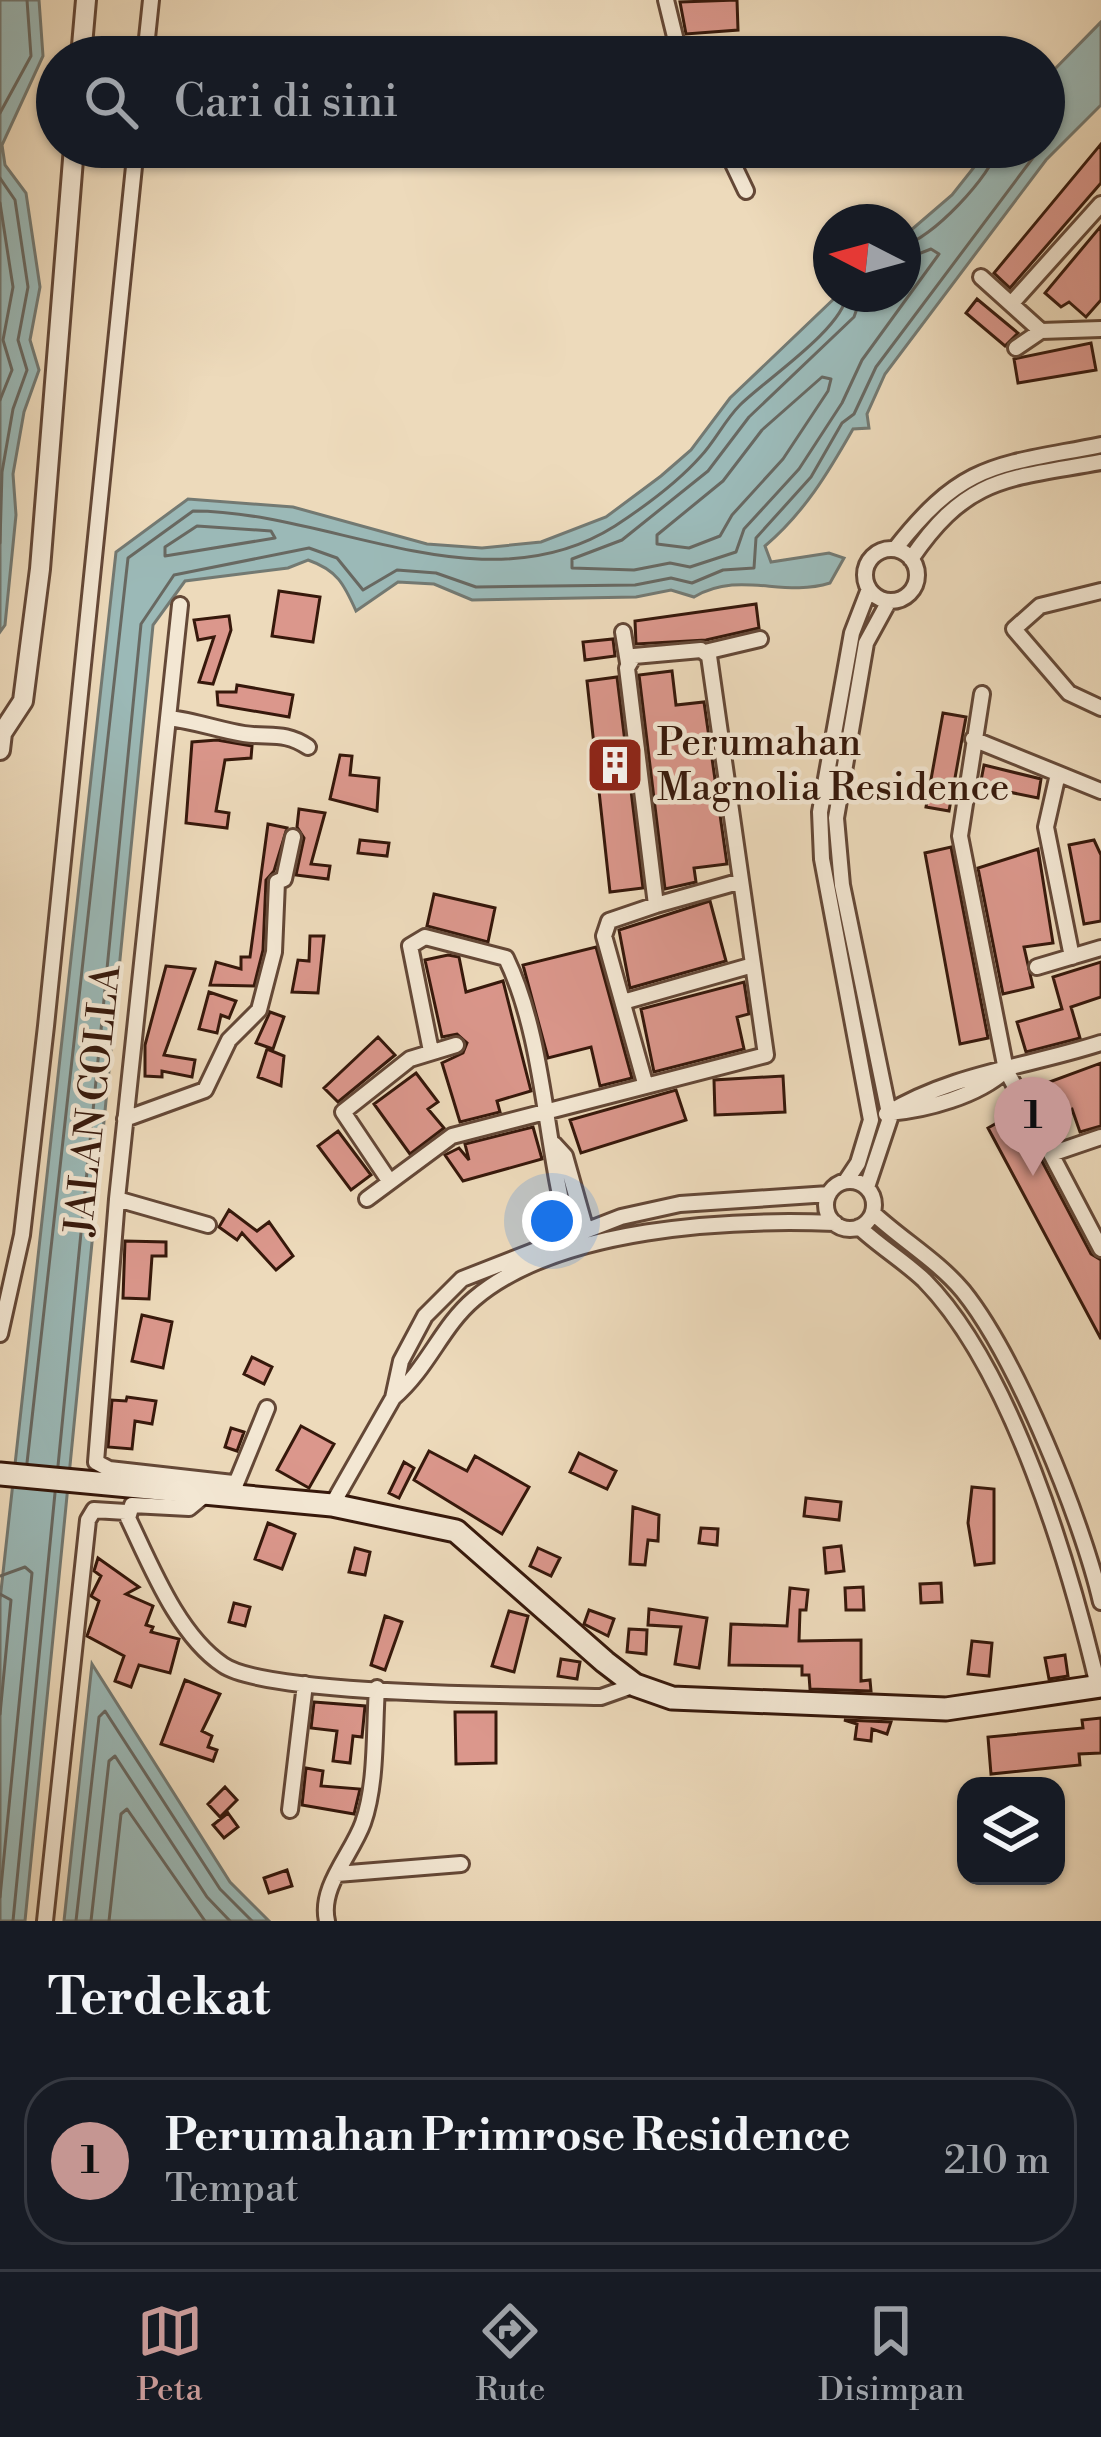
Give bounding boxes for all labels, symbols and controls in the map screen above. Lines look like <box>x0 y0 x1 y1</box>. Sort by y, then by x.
search box <box>36 36 1065 168</box>
icon: search <box>78 69 144 135</box>
text: Cari di sini <box>174 74 398 131</box>
north arrow <box>813 204 921 312</box>
place label: Perumahan Magnolia Residence <box>657 719 1010 813</box>
building icon: Perumahan Magnolia Residence <box>584 734 646 796</box>
street label: JALAN COLLA <box>55 961 133 1239</box>
pin: 1 <box>994 1077 1072 1176</box>
your location <box>522 1191 582 1251</box>
map controls <box>957 1777 1065 1885</box>
button: layers <box>957 1777 1065 1885</box>
text: Terdekat <box>48 1967 270 2031</box>
text: Perumahan Primrose Residence <box>165 2108 851 2165</box>
text: 1 <box>81 2137 99 2186</box>
text: 210 m <box>944 2137 1050 2186</box>
text: Tempat <box>165 2165 299 2214</box>
tab: Peta <box>137 2298 203 2411</box>
tab: Rute <box>476 2298 545 2411</box>
tab: Disimpan <box>818 2298 964 2411</box>

